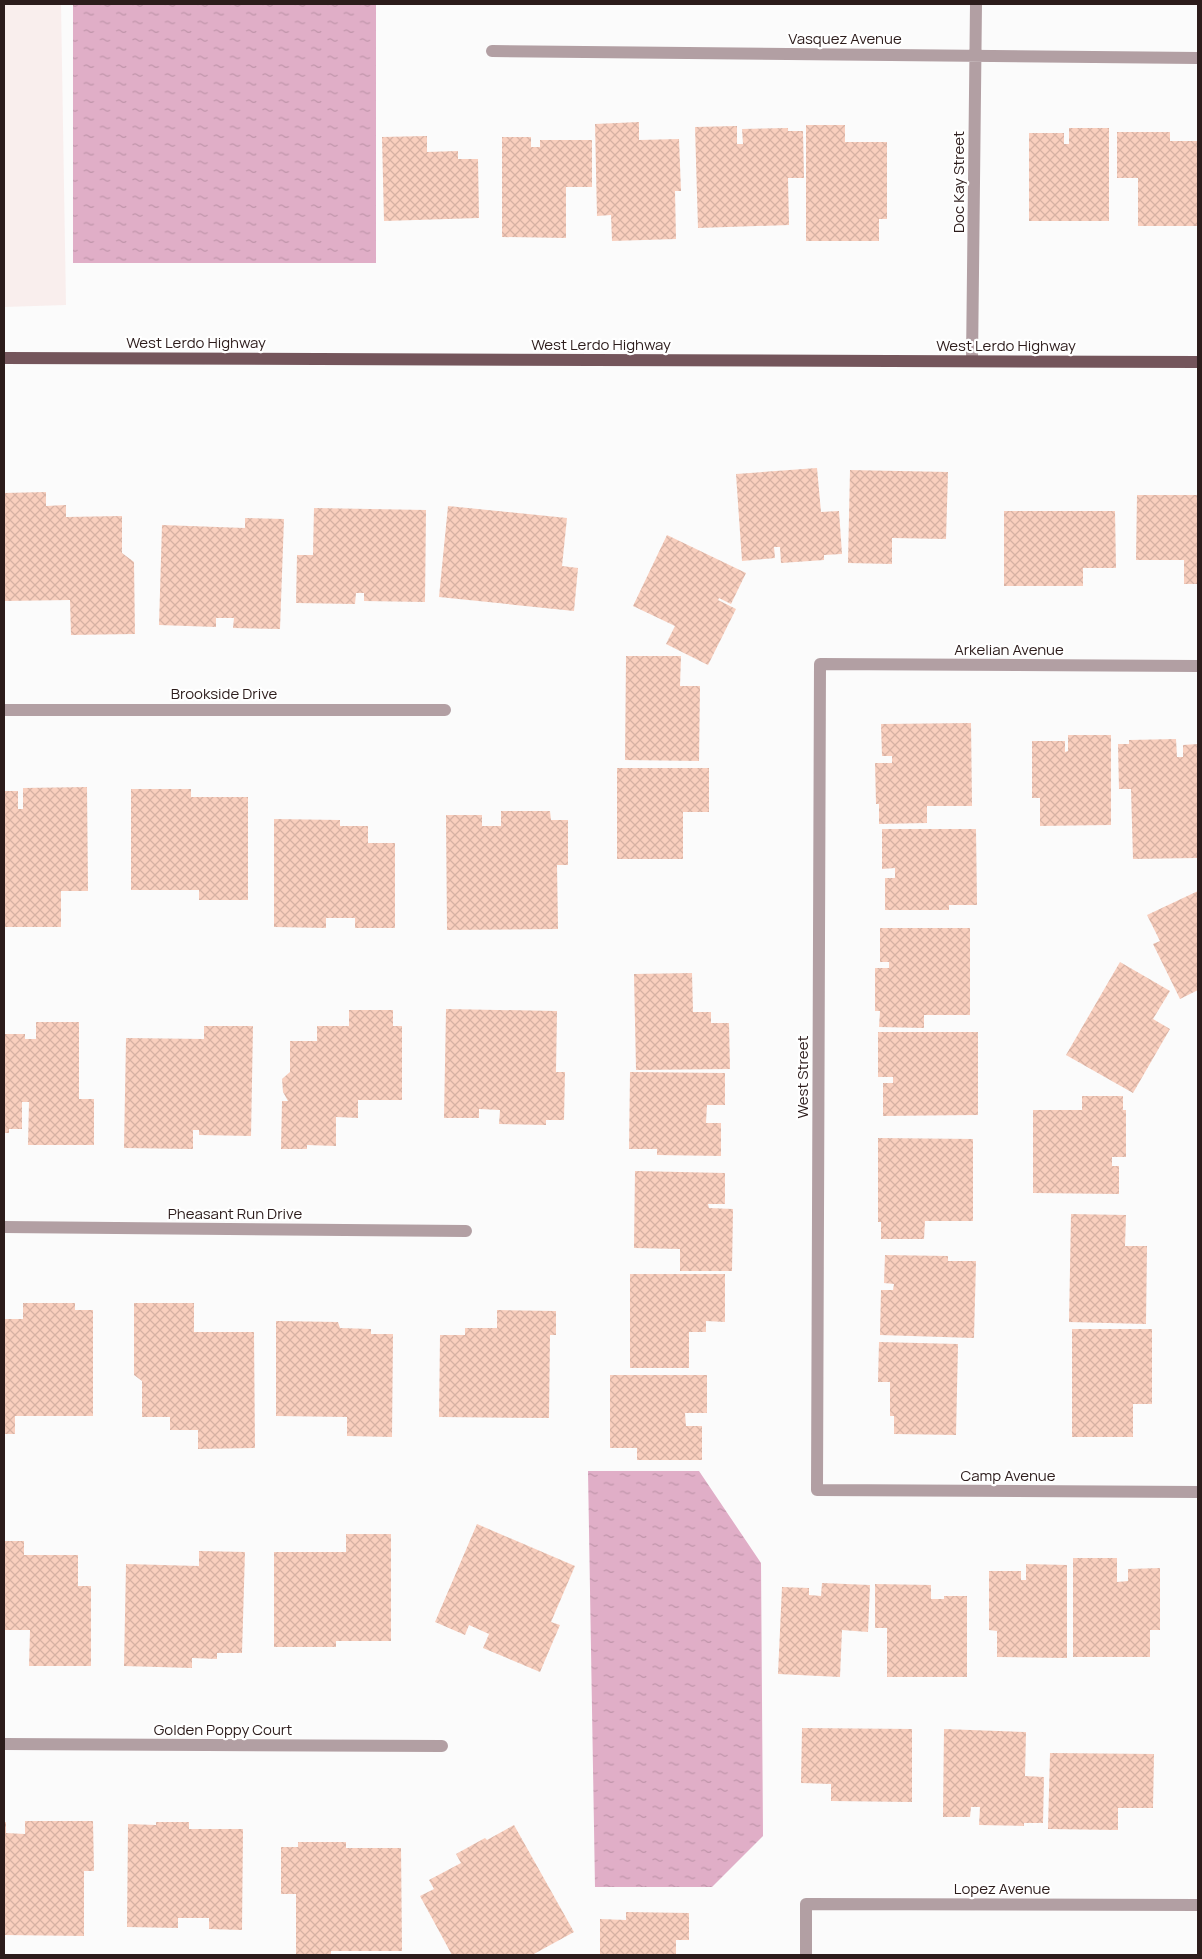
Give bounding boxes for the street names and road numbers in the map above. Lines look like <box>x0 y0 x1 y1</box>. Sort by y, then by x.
street label: Vasquez Avenue <box>788 28 902 49</box>
street label: Doc Kay Street <box>948 131 969 233</box>
street label: West Lerdo Highway <box>126 332 266 353</box>
street label: West Lerdo Highway <box>531 334 671 355</box>
street label: West Lerdo Highway <box>936 335 1076 356</box>
street label: Arkelian Avenue <box>954 639 1064 660</box>
street label: Brookside Drive <box>171 683 278 704</box>
street label: West Street <box>792 1036 813 1118</box>
street label: Pheasant Run Drive <box>168 1203 302 1224</box>
street label: Camp Avenue <box>960 1465 1056 1486</box>
street label: Golden Poppy Court <box>154 1719 292 1740</box>
street label: Lopez Avenue <box>954 1878 1050 1899</box>

